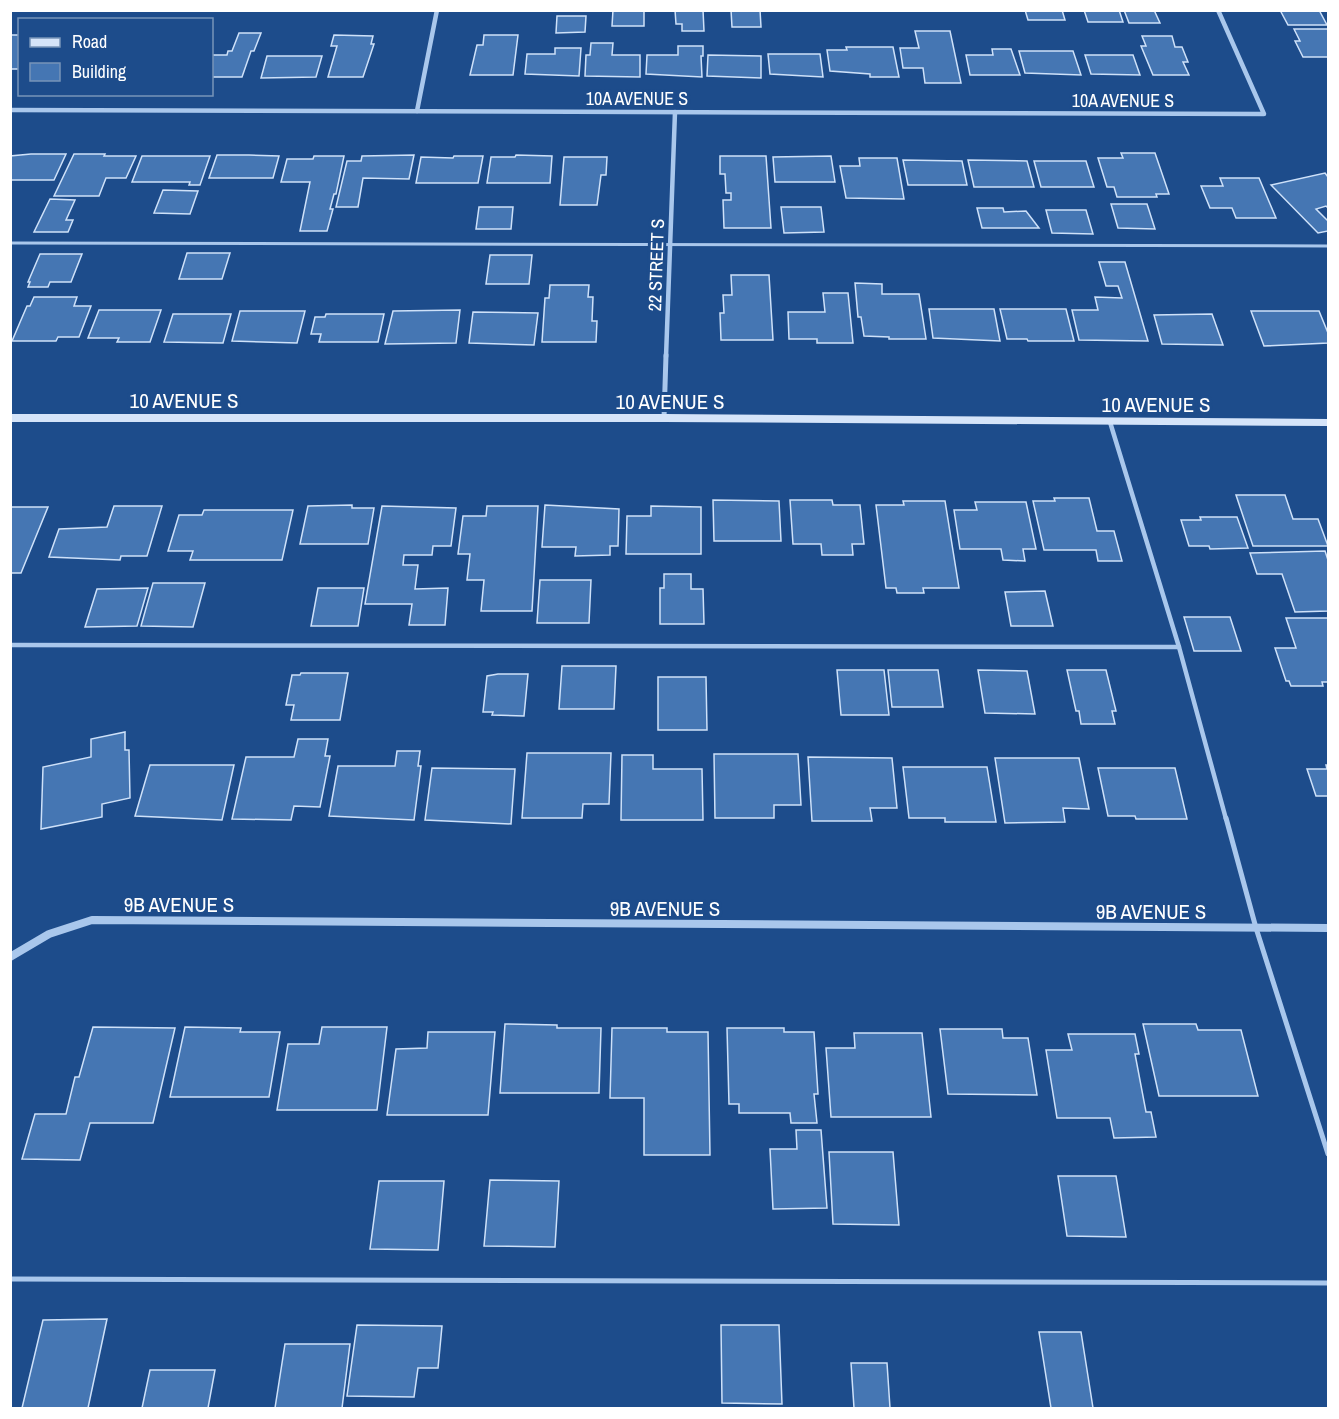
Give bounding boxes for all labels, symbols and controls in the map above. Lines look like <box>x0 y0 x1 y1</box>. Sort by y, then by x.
legend <box>18 18 213 96</box>
text: Road <box>72 29 107 54</box>
text: Building <box>72 59 127 84</box>
street label: 10A AVENUE S <box>586 86 688 111</box>
street label: 10A AVENUE S <box>1072 88 1174 113</box>
street label: 22 STREET S <box>642 218 670 312</box>
street label: 10 AVENUE S <box>130 386 238 415</box>
street label: 10 AVENUE S <box>616 387 724 416</box>
street label: 10 AVENUE S <box>1102 390 1210 419</box>
street label: 9B AVENUE S <box>124 890 234 919</box>
street label: 9B AVENUE S <box>610 894 720 923</box>
street label: 9B AVENUE S <box>1096 897 1206 926</box>

